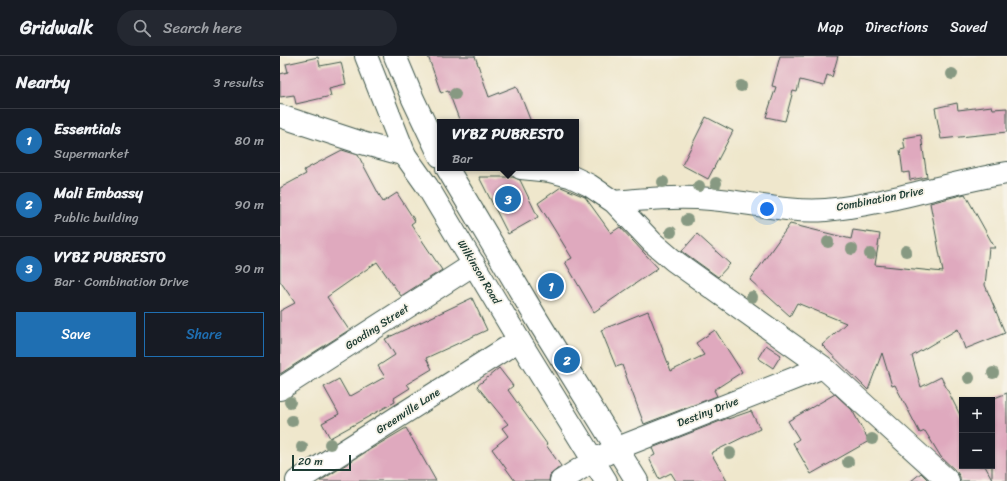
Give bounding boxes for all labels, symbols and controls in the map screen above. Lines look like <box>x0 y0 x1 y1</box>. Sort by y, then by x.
search box <box>117 10 397 46</box>
text: Gridwalk <box>20 11 93 44</box>
text: Search here <box>163 15 242 41</box>
text: Map <box>817 15 843 40</box>
text: Directions <box>865 15 928 40</box>
text: Saved <box>950 15 987 40</box>
icon: search <box>131 17 153 39</box>
text: Nearby <box>16 67 70 97</box>
text: 3 results <box>213 71 264 94</box>
text: Essentials <box>54 116 121 142</box>
popup <box>437 119 579 171</box>
text: VYBZ PUBRESTO <box>452 121 564 147</box>
text: 1 <box>26 129 32 152</box>
text: 80 m <box>235 129 264 152</box>
text: Supermarket <box>54 142 129 165</box>
text: Bar <box>452 147 472 170</box>
text: Mali Embassy <box>54 180 143 206</box>
street label: Combination Drive <box>835 181 926 217</box>
pin: 3 <box>495 184 521 214</box>
text: 2 <box>25 193 33 216</box>
text: 90 m <box>234 193 264 216</box>
your location <box>757 199 777 219</box>
text: Public building <box>54 206 139 229</box>
street label: Wilkinson Road <box>452 236 506 309</box>
text: VYBZ PUBRESTO <box>54 244 166 270</box>
text: 3 <box>25 257 33 280</box>
text: 90 m <box>234 257 264 280</box>
text: Bar · Combination Drive <box>54 270 189 293</box>
pin: 1 <box>538 271 564 301</box>
street label: Gooding Street <box>341 299 413 355</box>
button: Save <box>16 312 136 357</box>
button: Share <box>144 312 264 357</box>
pin: 2 <box>554 345 580 375</box>
street label: Greenville Lane <box>372 383 445 439</box>
street label: Destiny Drive <box>674 391 742 432</box>
map controls <box>959 397 995 469</box>
button: + <box>959 397 995 433</box>
button: − <box>959 433 995 469</box>
text: 20 m <box>298 452 323 471</box>
scale bar <box>292 453 351 472</box>

